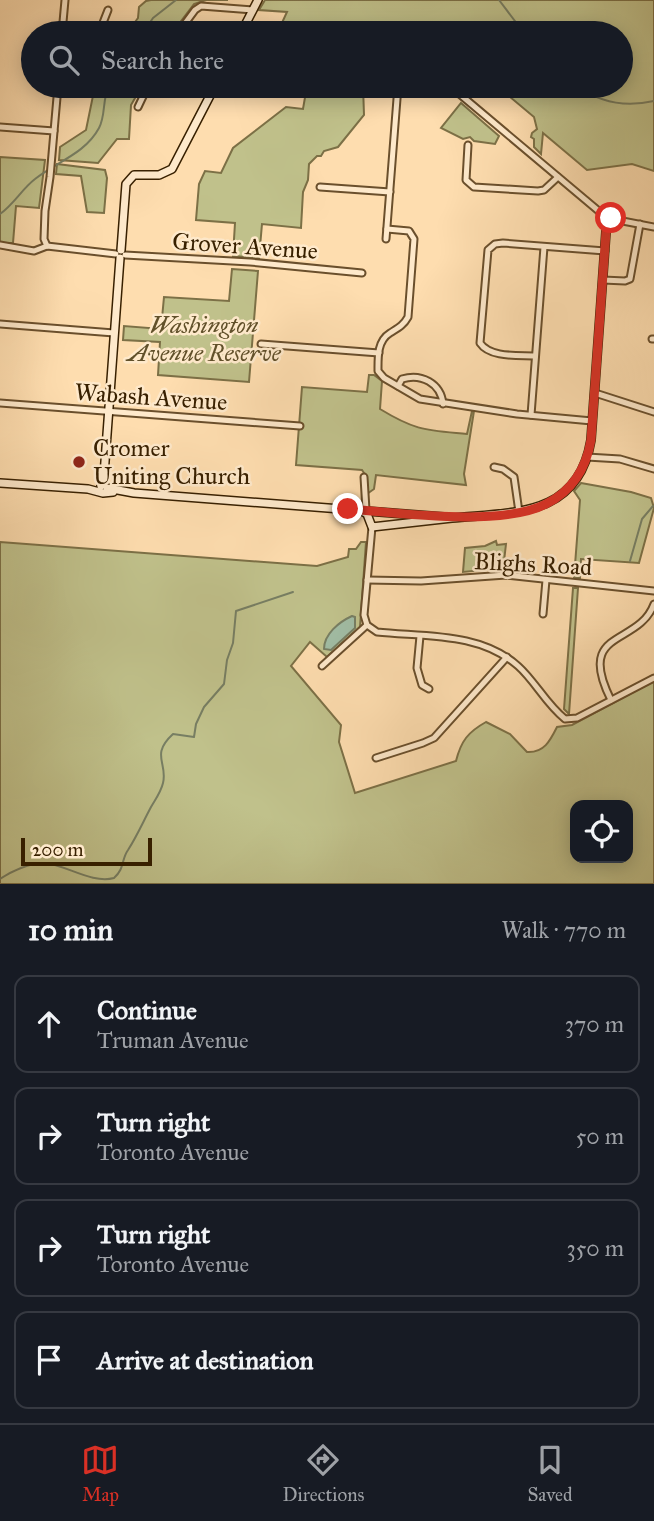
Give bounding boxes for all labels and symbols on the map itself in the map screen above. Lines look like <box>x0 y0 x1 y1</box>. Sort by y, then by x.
route start <box>595 202 626 233</box>
street label: Grover Avenue <box>171 226 319 266</box>
park label: Washington Avenue Reserve <box>124 310 282 368</box>
street label: Wabash Avenue <box>74 377 228 417</box>
place label: Cromer Uniting Church <box>93 433 250 491</box>
marker: Cromer Uniting Church <box>71 454 87 470</box>
route end <box>332 493 363 524</box>
street label: Blighs Road <box>473 546 593 582</box>
scale bar <box>21 835 152 867</box>

